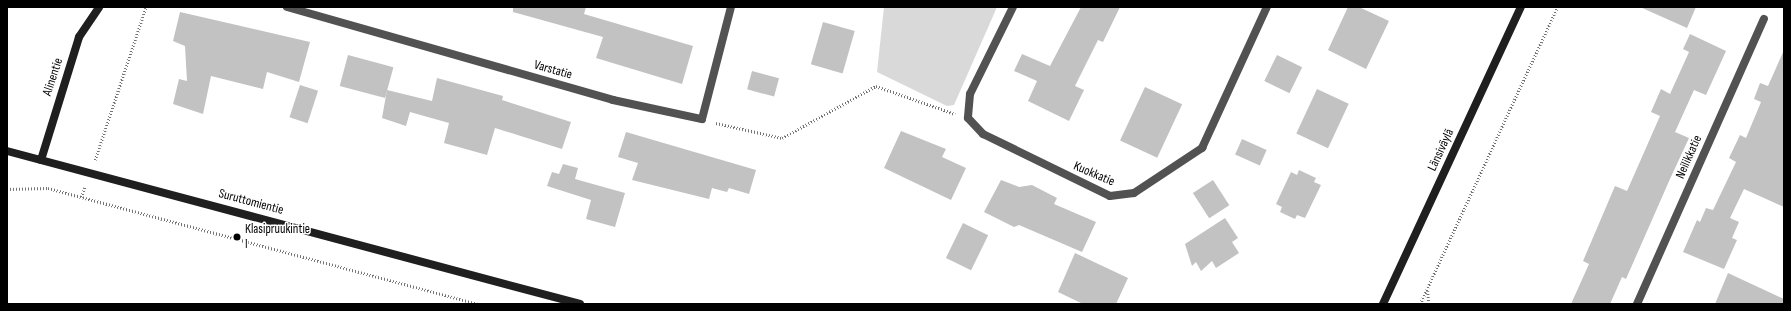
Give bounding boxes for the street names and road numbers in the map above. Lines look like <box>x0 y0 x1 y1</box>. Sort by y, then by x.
street label: Alinentie <box>40 56 66 98</box>
street label: Varstatie <box>532 57 574 83</box>
street label: Länsiväylä <box>1424 126 1458 174</box>
street label: Neilikkatie <box>1673 133 1705 181</box>
street label: Kuokkatie <box>1071 158 1117 190</box>
street label: Suruttomientie <box>217 186 285 218</box>

